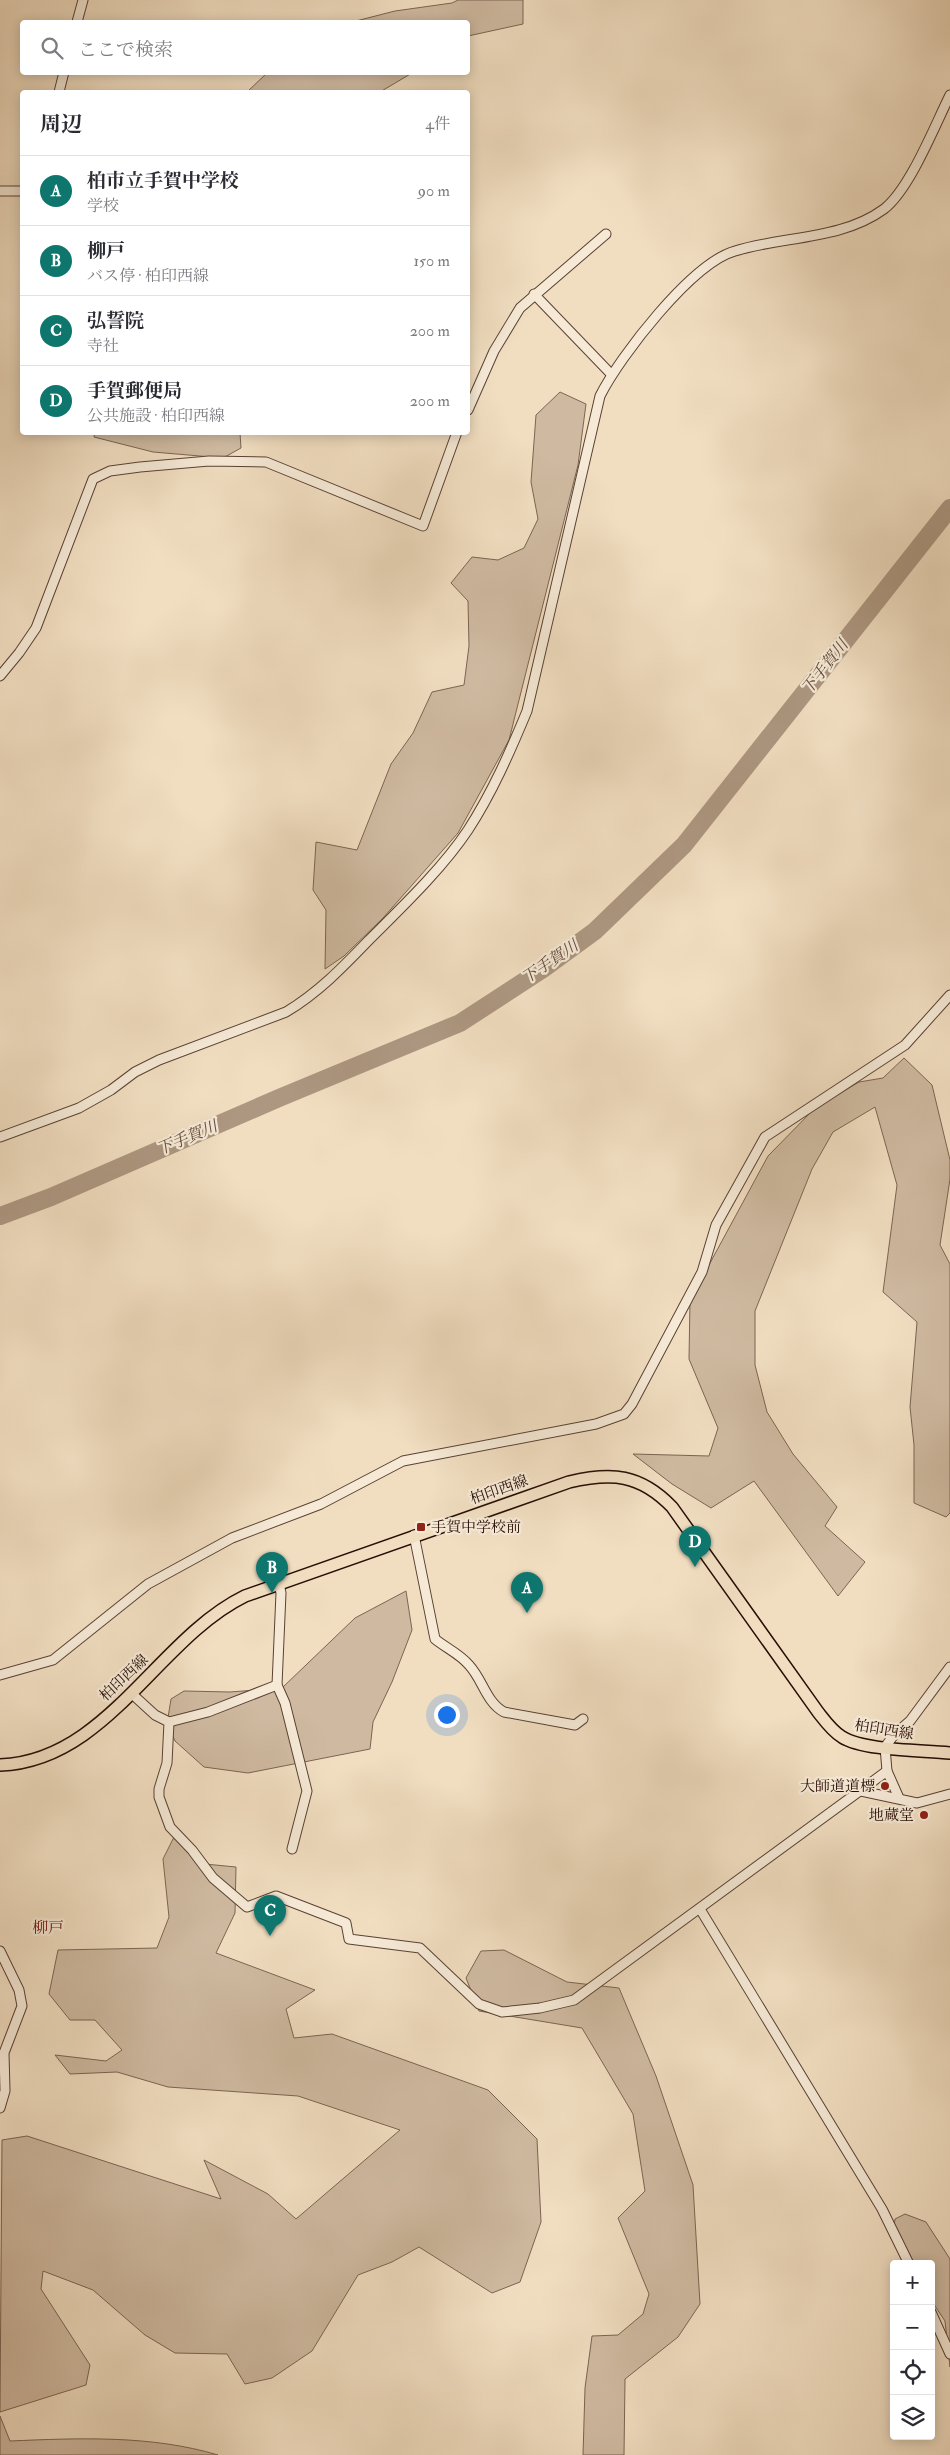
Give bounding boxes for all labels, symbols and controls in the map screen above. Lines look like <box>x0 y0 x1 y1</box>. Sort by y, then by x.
search box <box>20 20 470 75</box>
icon: search <box>38 34 66 62</box>
text: ここで検索 <box>78 38 173 62</box>
text: 周辺 <box>40 111 82 138</box>
text: 4件 <box>425 114 450 134</box>
text: 柏市立手賀中学校 <box>87 169 239 193</box>
text: A <box>51 181 61 201</box>
text: 90 m <box>418 181 450 201</box>
text: 学校 <box>87 196 119 216</box>
text: 柳戸 <box>87 239 125 263</box>
text: B <box>51 251 61 271</box>
text: 150 m <box>413 251 450 271</box>
text: バス停 · 柏印西線 <box>87 266 209 286</box>
text: 弘誓院 <box>87 309 144 333</box>
text: C <box>50 321 62 341</box>
text: 200 m <box>410 321 450 341</box>
text: 寺社 <box>87 336 119 356</box>
text: 手賀郵便局 <box>87 379 182 403</box>
text: D <box>49 391 63 411</box>
text: 200 m <box>410 391 450 411</box>
text: 公共施設 · 柏印西線 <box>87 406 225 426</box>
water label: 下手賀川 <box>797 634 854 698</box>
water label: 下手賀川 <box>518 935 584 988</box>
water label: 下手賀川 <box>154 1116 222 1160</box>
street label: 柏印西線 <box>468 1471 530 1509</box>
place label: 手賀中学校前 <box>431 1518 521 1537</box>
marker: 手賀中学校前 <box>415 1521 427 1533</box>
pin: D <box>679 1526 711 1567</box>
pin: B <box>256 1552 288 1593</box>
pin: A <box>511 1572 543 1613</box>
street label: 柏印西線 <box>96 1651 152 1705</box>
your location <box>434 1702 460 1728</box>
street label: 柏印西線 <box>853 1716 915 1744</box>
place label: 大師道道標 <box>800 1777 875 1796</box>
marker: 大師道道標 <box>879 1780 891 1792</box>
place label: 地蔵堂 <box>869 1806 914 1825</box>
marker: 地蔵堂 <box>918 1809 930 1821</box>
pin: C <box>254 1895 286 1936</box>
district label: 柳戸 <box>32 1918 64 1938</box>
map controls <box>890 2260 935 2440</box>
button: + <box>890 2260 935 2305</box>
button: − <box>890 2305 935 2350</box>
button: locate <box>890 2350 935 2395</box>
button: layers <box>890 2395 935 2440</box>

